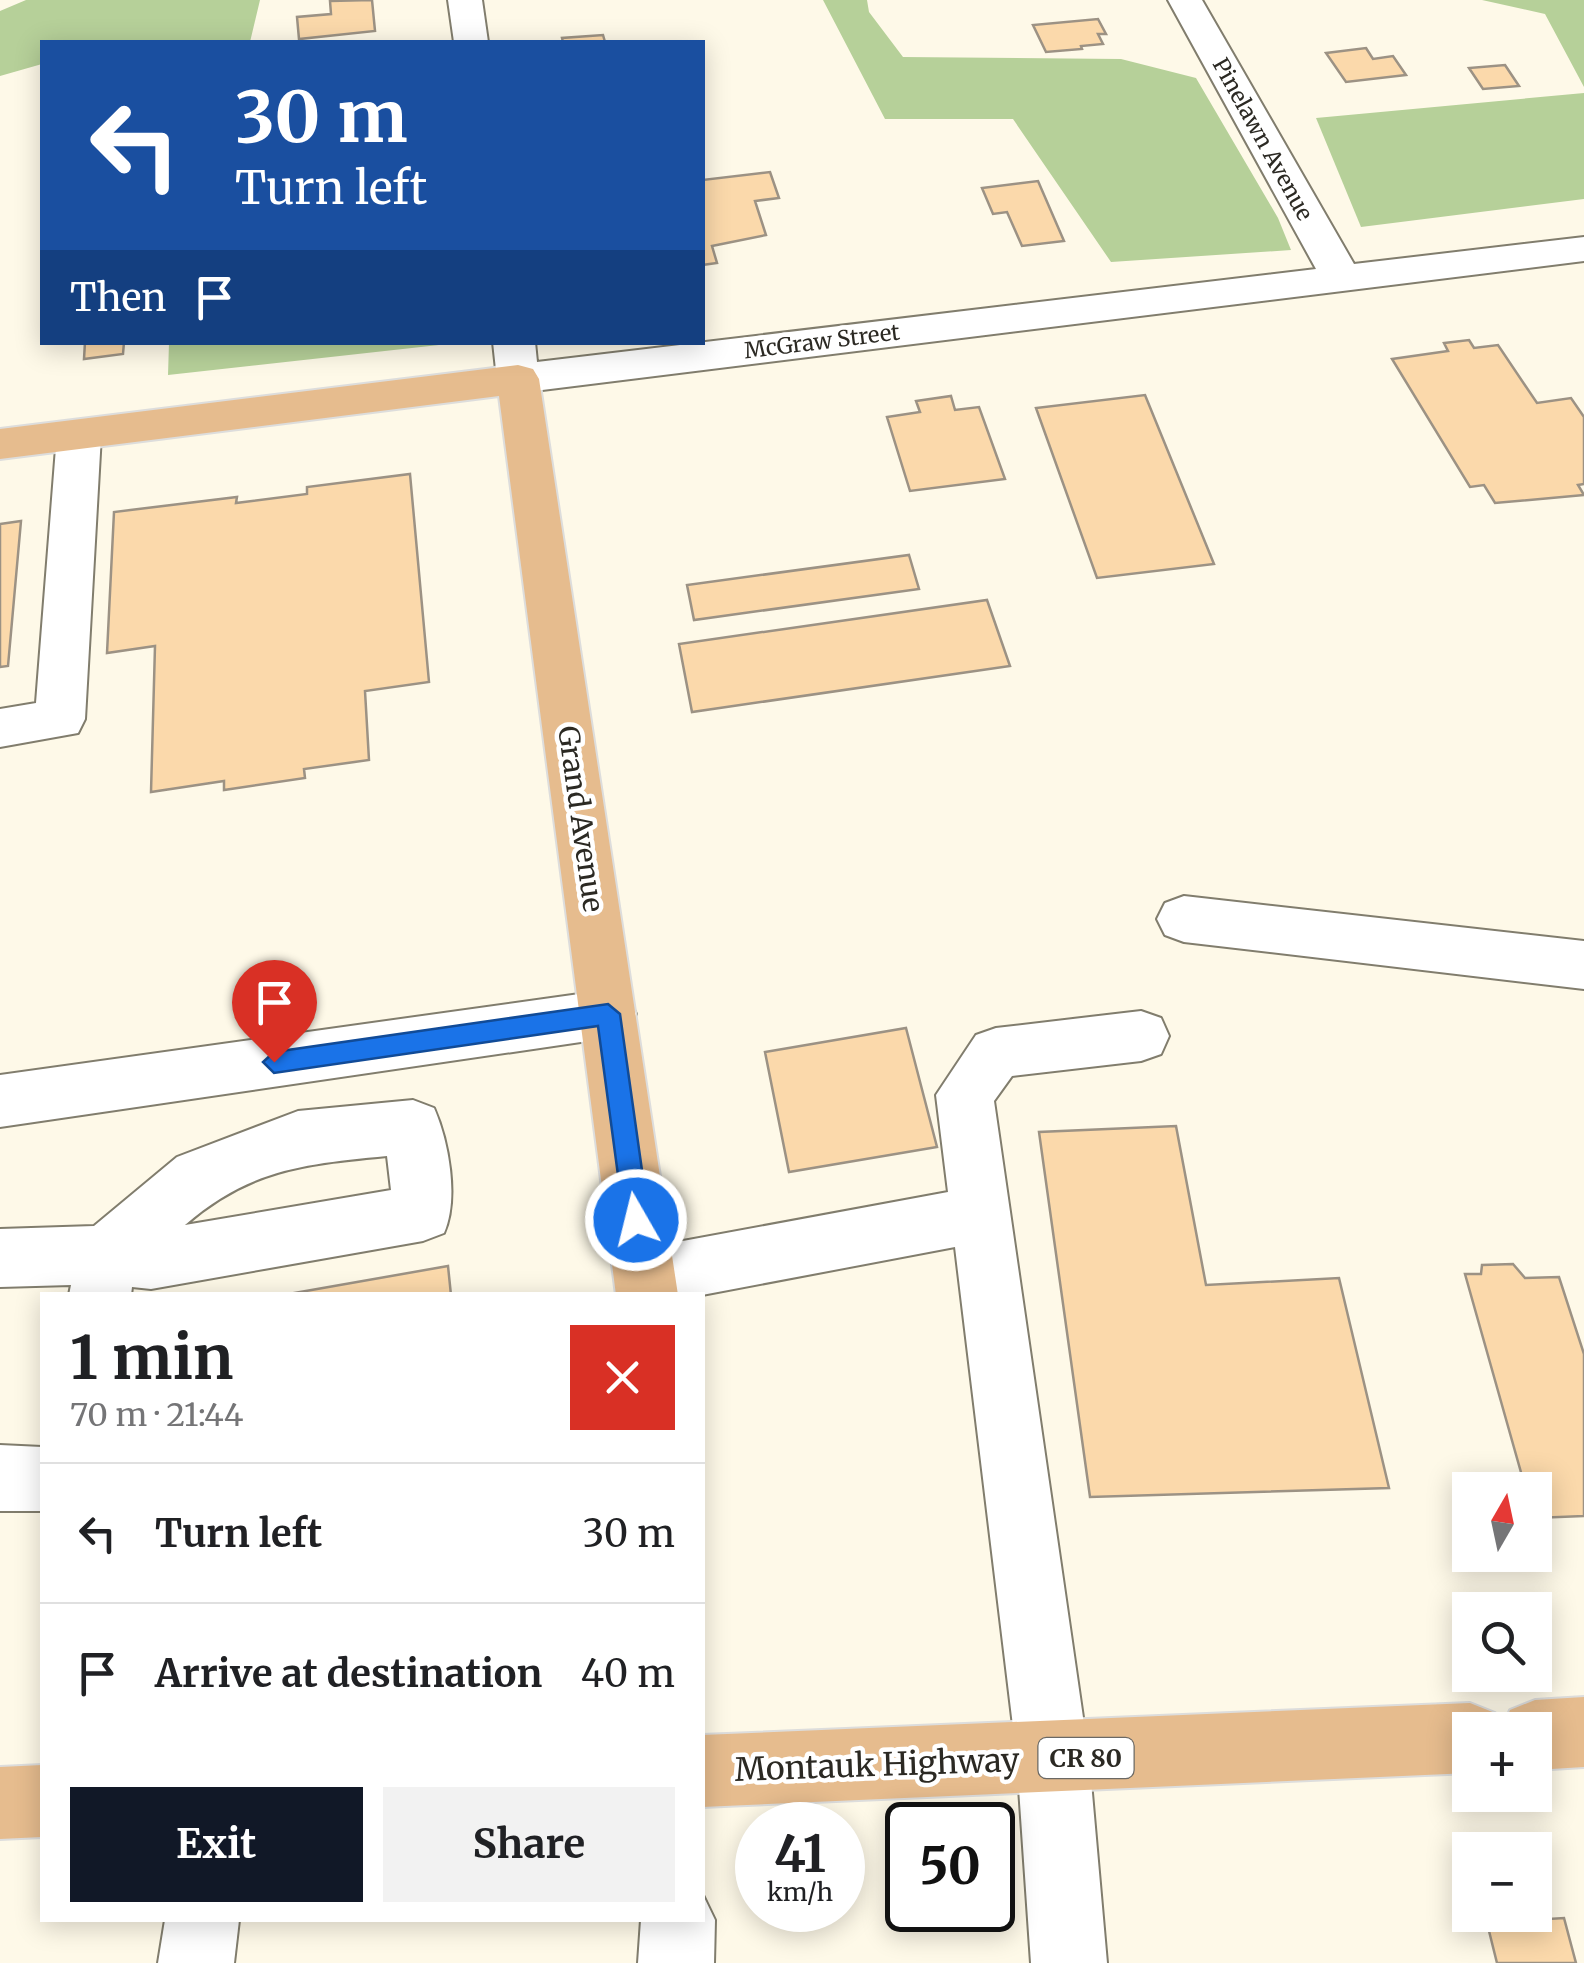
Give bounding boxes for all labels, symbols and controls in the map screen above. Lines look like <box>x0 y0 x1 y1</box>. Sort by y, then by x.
street label: Pinelawn Avenue <box>1207 53 1319 225</box>
text: 30 m <box>235 73 408 161</box>
icon: left <box>70 80 200 210</box>
text: Turn left <box>235 160 427 216</box>
icon: arrive <box>187 270 242 325</box>
text: Then <box>70 274 167 321</box>
street label: McGraw Street <box>743 318 902 364</box>
street label: Grand Avenue <box>550 724 612 914</box>
pin <box>232 960 317 1063</box>
icon: arrive <box>247 975 302 1030</box>
position arrow <box>584 1168 688 1272</box>
text: 1 min <box>70 1320 233 1395</box>
button: close <box>570 1325 675 1430</box>
text: 70 m · 21:44 <box>70 1395 244 1435</box>
north arrow <box>1452 1472 1552 1572</box>
map controls <box>1452 1472 1552 1932</box>
icon: left <box>70 1506 125 1561</box>
text: Turn left <box>155 1510 322 1557</box>
text: 30 m <box>582 1510 675 1557</box>
button: search <box>1452 1592 1552 1692</box>
icon: arrive <box>70 1646 125 1701</box>
text: Arrive at destination <box>155 1650 542 1697</box>
text: 40 m <box>581 1650 675 1697</box>
button: + <box>1452 1712 1552 1812</box>
road number: CR 80 <box>1038 1738 1134 1778</box>
street label: Montauk Highway <box>734 1740 1020 1790</box>
button: Exit <box>70 1787 363 1902</box>
button: Share <box>383 1787 675 1902</box>
speed limit sign: 50 <box>885 1802 1015 1932</box>
text: 41 <box>774 1823 826 1886</box>
button: − <box>1452 1832 1552 1932</box>
text: km/h <box>767 1876 833 1908</box>

